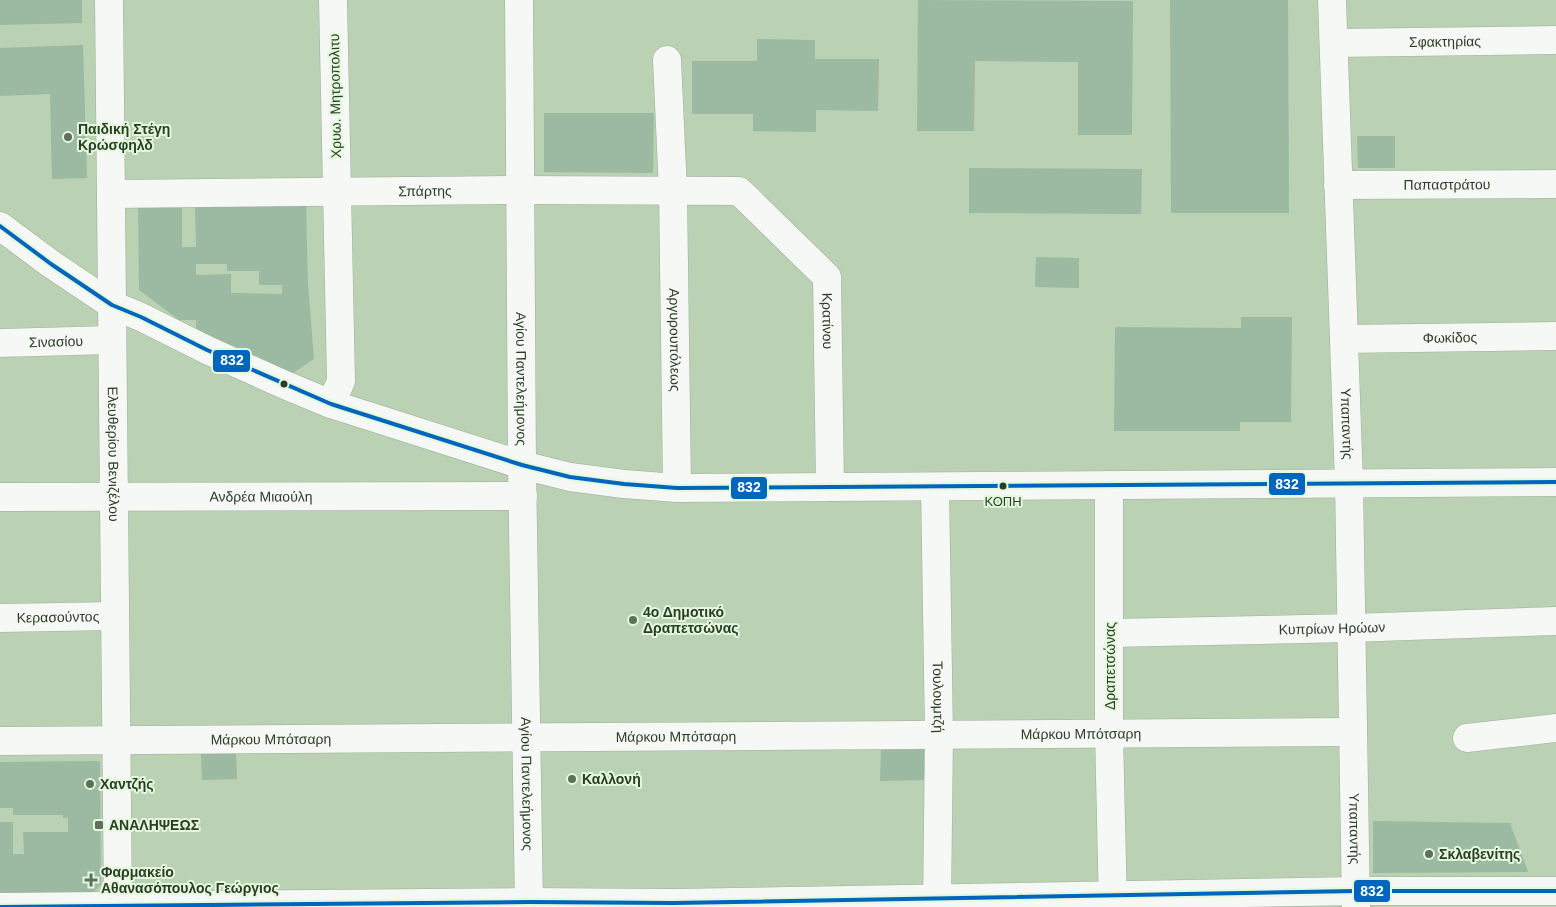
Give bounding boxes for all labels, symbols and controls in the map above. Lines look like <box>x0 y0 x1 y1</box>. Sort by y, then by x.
street label: Σφακτηρίας <box>1409 33 1481 50</box>
street label: Χρυω. Μητροπολιτυ <box>326 34 344 158</box>
place label: Παιδική Στέγη Κρώσφηλδ <box>78 121 170 153</box>
marker: Παιδική Στέγη Κρώσφηλδ <box>62 131 74 143</box>
street label: Παπαστράτου <box>1404 176 1490 193</box>
street label: Σπάρτης <box>398 183 452 199</box>
street label: Αργυρουπόλεως <box>666 288 684 392</box>
street label: Κρατίνου <box>819 293 836 349</box>
street label: Αγίου Παντελεήμονος <box>513 312 530 446</box>
street label: Φωκίδος <box>1423 329 1478 346</box>
street label: Σινασίου <box>29 333 83 350</box>
line badge: 832 <box>212 349 251 373</box>
text: 832 <box>220 352 244 368</box>
unlabelled marker <box>279 379 289 389</box>
street label: Ελευθερίου Βενιζέλου <box>105 386 122 522</box>
street label: Υπαπαντής <box>1338 388 1356 460</box>
line badge: 832 <box>1268 472 1306 496</box>
line badge: 832 <box>730 476 768 500</box>
text: 832 <box>1275 476 1299 492</box>
text: 832 <box>737 479 761 495</box>
marker: ΚΟΠΗ <box>998 481 1008 491</box>
street label: Ανδρέα Μιαούλη <box>209 488 313 505</box>
place label: ΚΟΠΗ <box>984 494 1022 509</box>
place label: 4ο Δημοτικό Δραπετσώνας <box>643 604 739 636</box>
street label: Κερασούντος <box>17 608 100 626</box>
marker: 4ο Δημοτικό Δραπετσώνας <box>627 614 639 626</box>
street label: Κυπρίων Ηρώων <box>1279 619 1385 637</box>
street label: Δραπετσώνας <box>1102 622 1118 710</box>
street label: Τουλουμτζή <box>930 661 947 733</box>
street label: Αγίου Παντελεήμονος <box>518 717 536 851</box>
street label: Μάρκου Μπότσαρη <box>1021 725 1141 742</box>
street label: Μάρκου Μπότσαρη <box>616 728 736 745</box>
street label: Μάρκου Μπότσαρη <box>211 731 331 748</box>
place label: Καλλονή <box>582 771 641 787</box>
marker: Καλλονή <box>566 773 578 785</box>
place label: Χαντζής <box>100 776 154 792</box>
marker: Χαντζής <box>84 778 96 790</box>
street label: Υπαπαντής <box>1346 793 1363 865</box>
place label: ΑΝΑΛΗΨΕΩΣ <box>109 817 199 833</box>
marker: ΑΝΑΛΗΨΕΩΣ <box>93 819 105 831</box>
place label: Σκλαβενίτης <box>1439 846 1520 862</box>
marker: Σκλαβενίτης <box>1423 848 1435 860</box>
place label: Φαρμακείο Αθανασόπουλος Γεώργιος <box>101 864 279 896</box>
marker: Φαρμακείο Αθανασόπουλος Γεώργιος <box>85 874 97 886</box>
line badge: 832 <box>1353 879 1391 903</box>
text: 832 <box>1360 883 1384 899</box>

